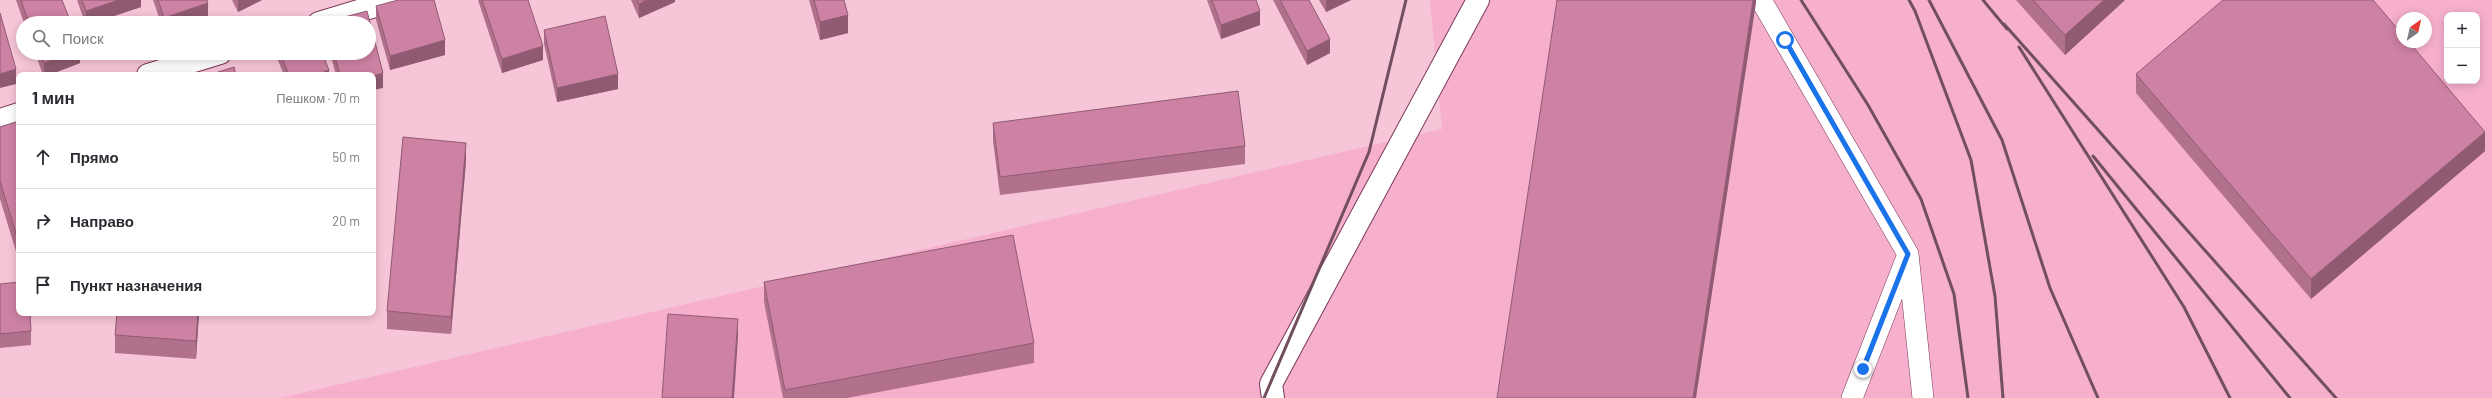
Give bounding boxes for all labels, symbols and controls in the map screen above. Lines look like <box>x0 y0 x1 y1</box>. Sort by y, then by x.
north arrow <box>2396 12 2432 48</box>
map controls <box>2444 12 2480 84</box>
button: + <box>2444 12 2480 48</box>
search box <box>16 16 376 60</box>
icon: search <box>30 27 52 49</box>
text: Поиск <box>62 29 104 47</box>
route start <box>1776 31 1794 49</box>
button: − <box>2444 48 2480 84</box>
text: 1 мин <box>32 87 75 107</box>
text: Пешком · 70 m <box>276 90 360 106</box>
icon: ahead <box>32 146 54 168</box>
text: Прямо <box>70 148 119 166</box>
text: 50 m <box>333 149 360 165</box>
icon: right <box>32 210 54 232</box>
text: Направо <box>70 212 134 230</box>
text: 20 m <box>332 213 360 229</box>
icon: arrive <box>32 274 54 296</box>
text: Пункт назначения <box>70 276 202 294</box>
route end <box>1854 360 1872 378</box>

